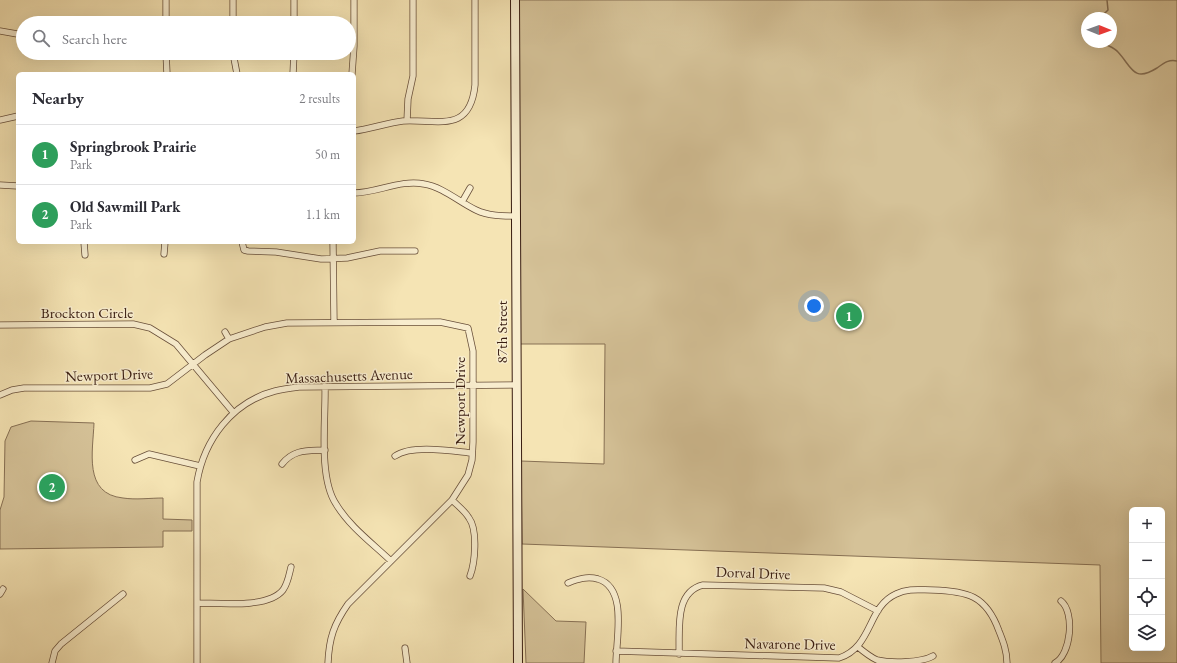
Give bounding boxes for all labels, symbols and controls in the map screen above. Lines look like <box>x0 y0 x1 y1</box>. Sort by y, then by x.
north arrow <box>1081 12 1117 48</box>
search box <box>16 16 356 60</box>
icon: search <box>30 27 52 49</box>
text: Search here <box>62 29 127 48</box>
text: Nearby <box>32 87 84 109</box>
text: 2 results <box>299 90 340 107</box>
text: Springbrook Prairie <box>70 137 196 156</box>
text: 1 <box>42 146 48 163</box>
text: 50 m <box>315 146 340 163</box>
text: Park <box>70 156 92 173</box>
text: Old Sawmill Park <box>70 197 181 216</box>
text: 2 <box>42 206 48 223</box>
text: 1.1 km <box>306 206 340 223</box>
text: Park <box>70 216 92 233</box>
your location <box>804 296 824 316</box>
street label: 87th Street <box>492 300 511 363</box>
pin: 1 <box>836 301 862 331</box>
street label: Brockton Circle <box>41 303 133 322</box>
street label: Newport Drive <box>450 357 469 445</box>
street label: Newport Drive <box>65 363 153 386</box>
street label: Massachusetts Avenue <box>285 364 413 387</box>
pin: 2 <box>39 472 65 502</box>
map controls <box>1129 507 1165 651</box>
button: + <box>1129 507 1165 543</box>
button: − <box>1129 543 1165 579</box>
street label: Dorval Drive <box>715 562 791 583</box>
button: locate <box>1129 579 1165 615</box>
button: layers <box>1129 615 1165 651</box>
street label: Navarone Drive <box>744 633 836 654</box>

